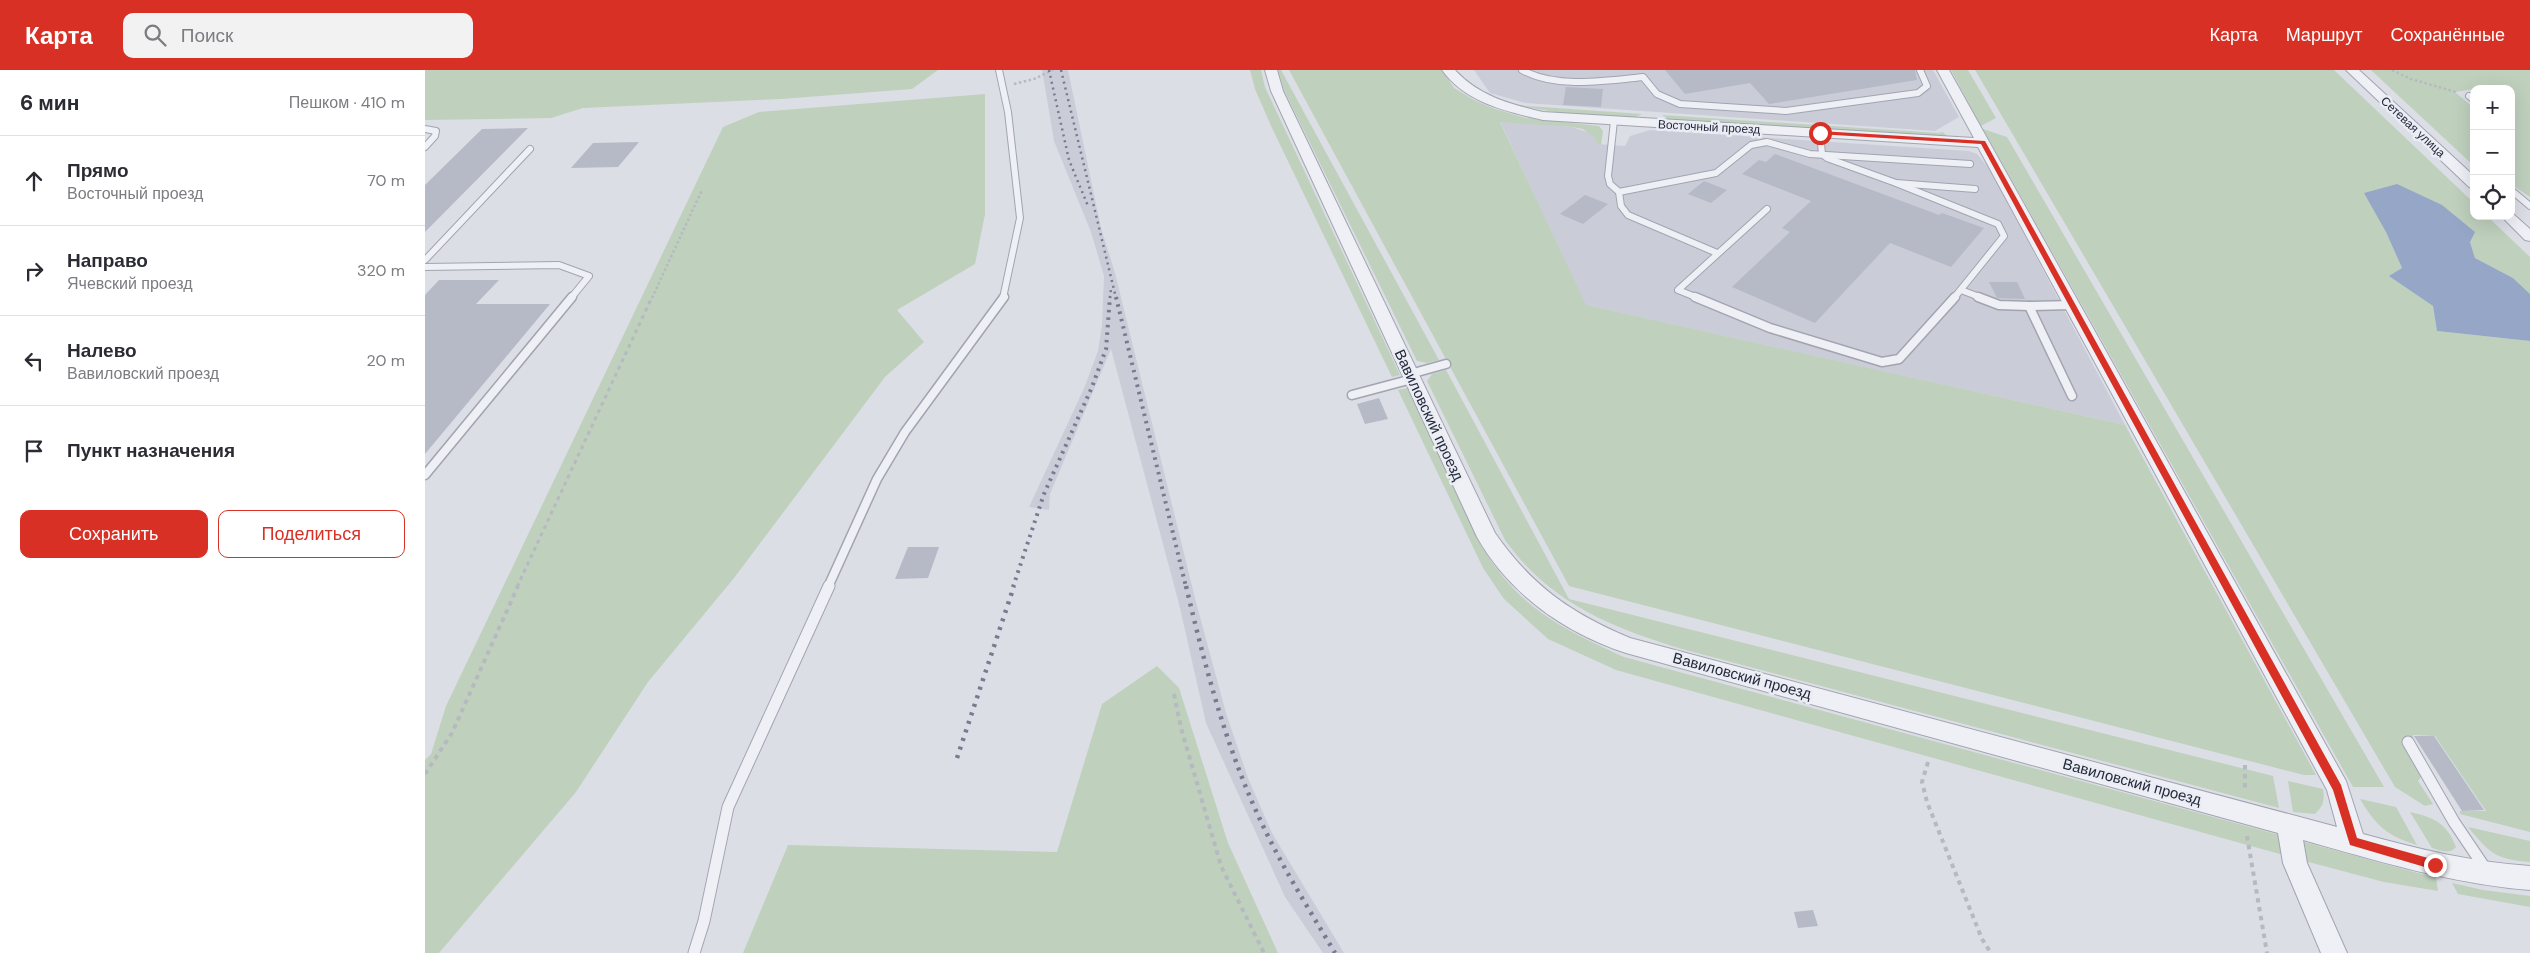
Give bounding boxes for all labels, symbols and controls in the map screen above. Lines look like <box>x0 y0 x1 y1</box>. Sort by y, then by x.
search box <box>123 13 473 58</box>
text: Карта <box>25 20 93 51</box>
icon: search <box>141 21 169 49</box>
text: Поиск <box>181 23 233 48</box>
text: Карта <box>2210 23 2258 47</box>
text: Маршрут <box>2286 23 2362 47</box>
text: Сохранённые <box>2390 23 2505 47</box>
map controls <box>2470 85 2515 220</box>
button: + <box>2470 85 2515 130</box>
text: 6 мин <box>20 89 79 117</box>
text: Пешком · 410 m <box>289 92 405 113</box>
street label: Сетевая улица <box>2377 93 2449 161</box>
street label: Восточный проезд <box>1657 116 1761 138</box>
route start <box>1809 122 1832 145</box>
button: − <box>2470 130 2515 175</box>
text: Прямо <box>67 158 129 183</box>
icon: ahead <box>20 167 48 195</box>
text: 70 m <box>367 170 405 191</box>
button: locate <box>2470 175 2515 220</box>
text: Восточный проезд <box>67 183 203 204</box>
text: Направо <box>67 248 148 273</box>
icon: right <box>20 257 48 285</box>
text: 320 m <box>357 260 405 281</box>
text: Ячевский проезд <box>67 273 193 294</box>
text: Налево <box>67 338 137 363</box>
street label: Вавиловский проезд <box>1390 346 1468 484</box>
icon: left <box>20 347 48 375</box>
text: 20 m <box>366 350 405 371</box>
text: Вавиловский проезд <box>67 363 219 384</box>
icon: arrive <box>20 437 48 465</box>
text: Пункт назначения <box>67 438 235 463</box>
button: Сохранить <box>20 510 208 558</box>
button: Поделиться <box>218 510 405 558</box>
street label: Вавиловский проезд <box>1670 648 1814 704</box>
street label: Вавиловский проезд <box>2060 754 2204 810</box>
route end <box>2424 854 2447 877</box>

